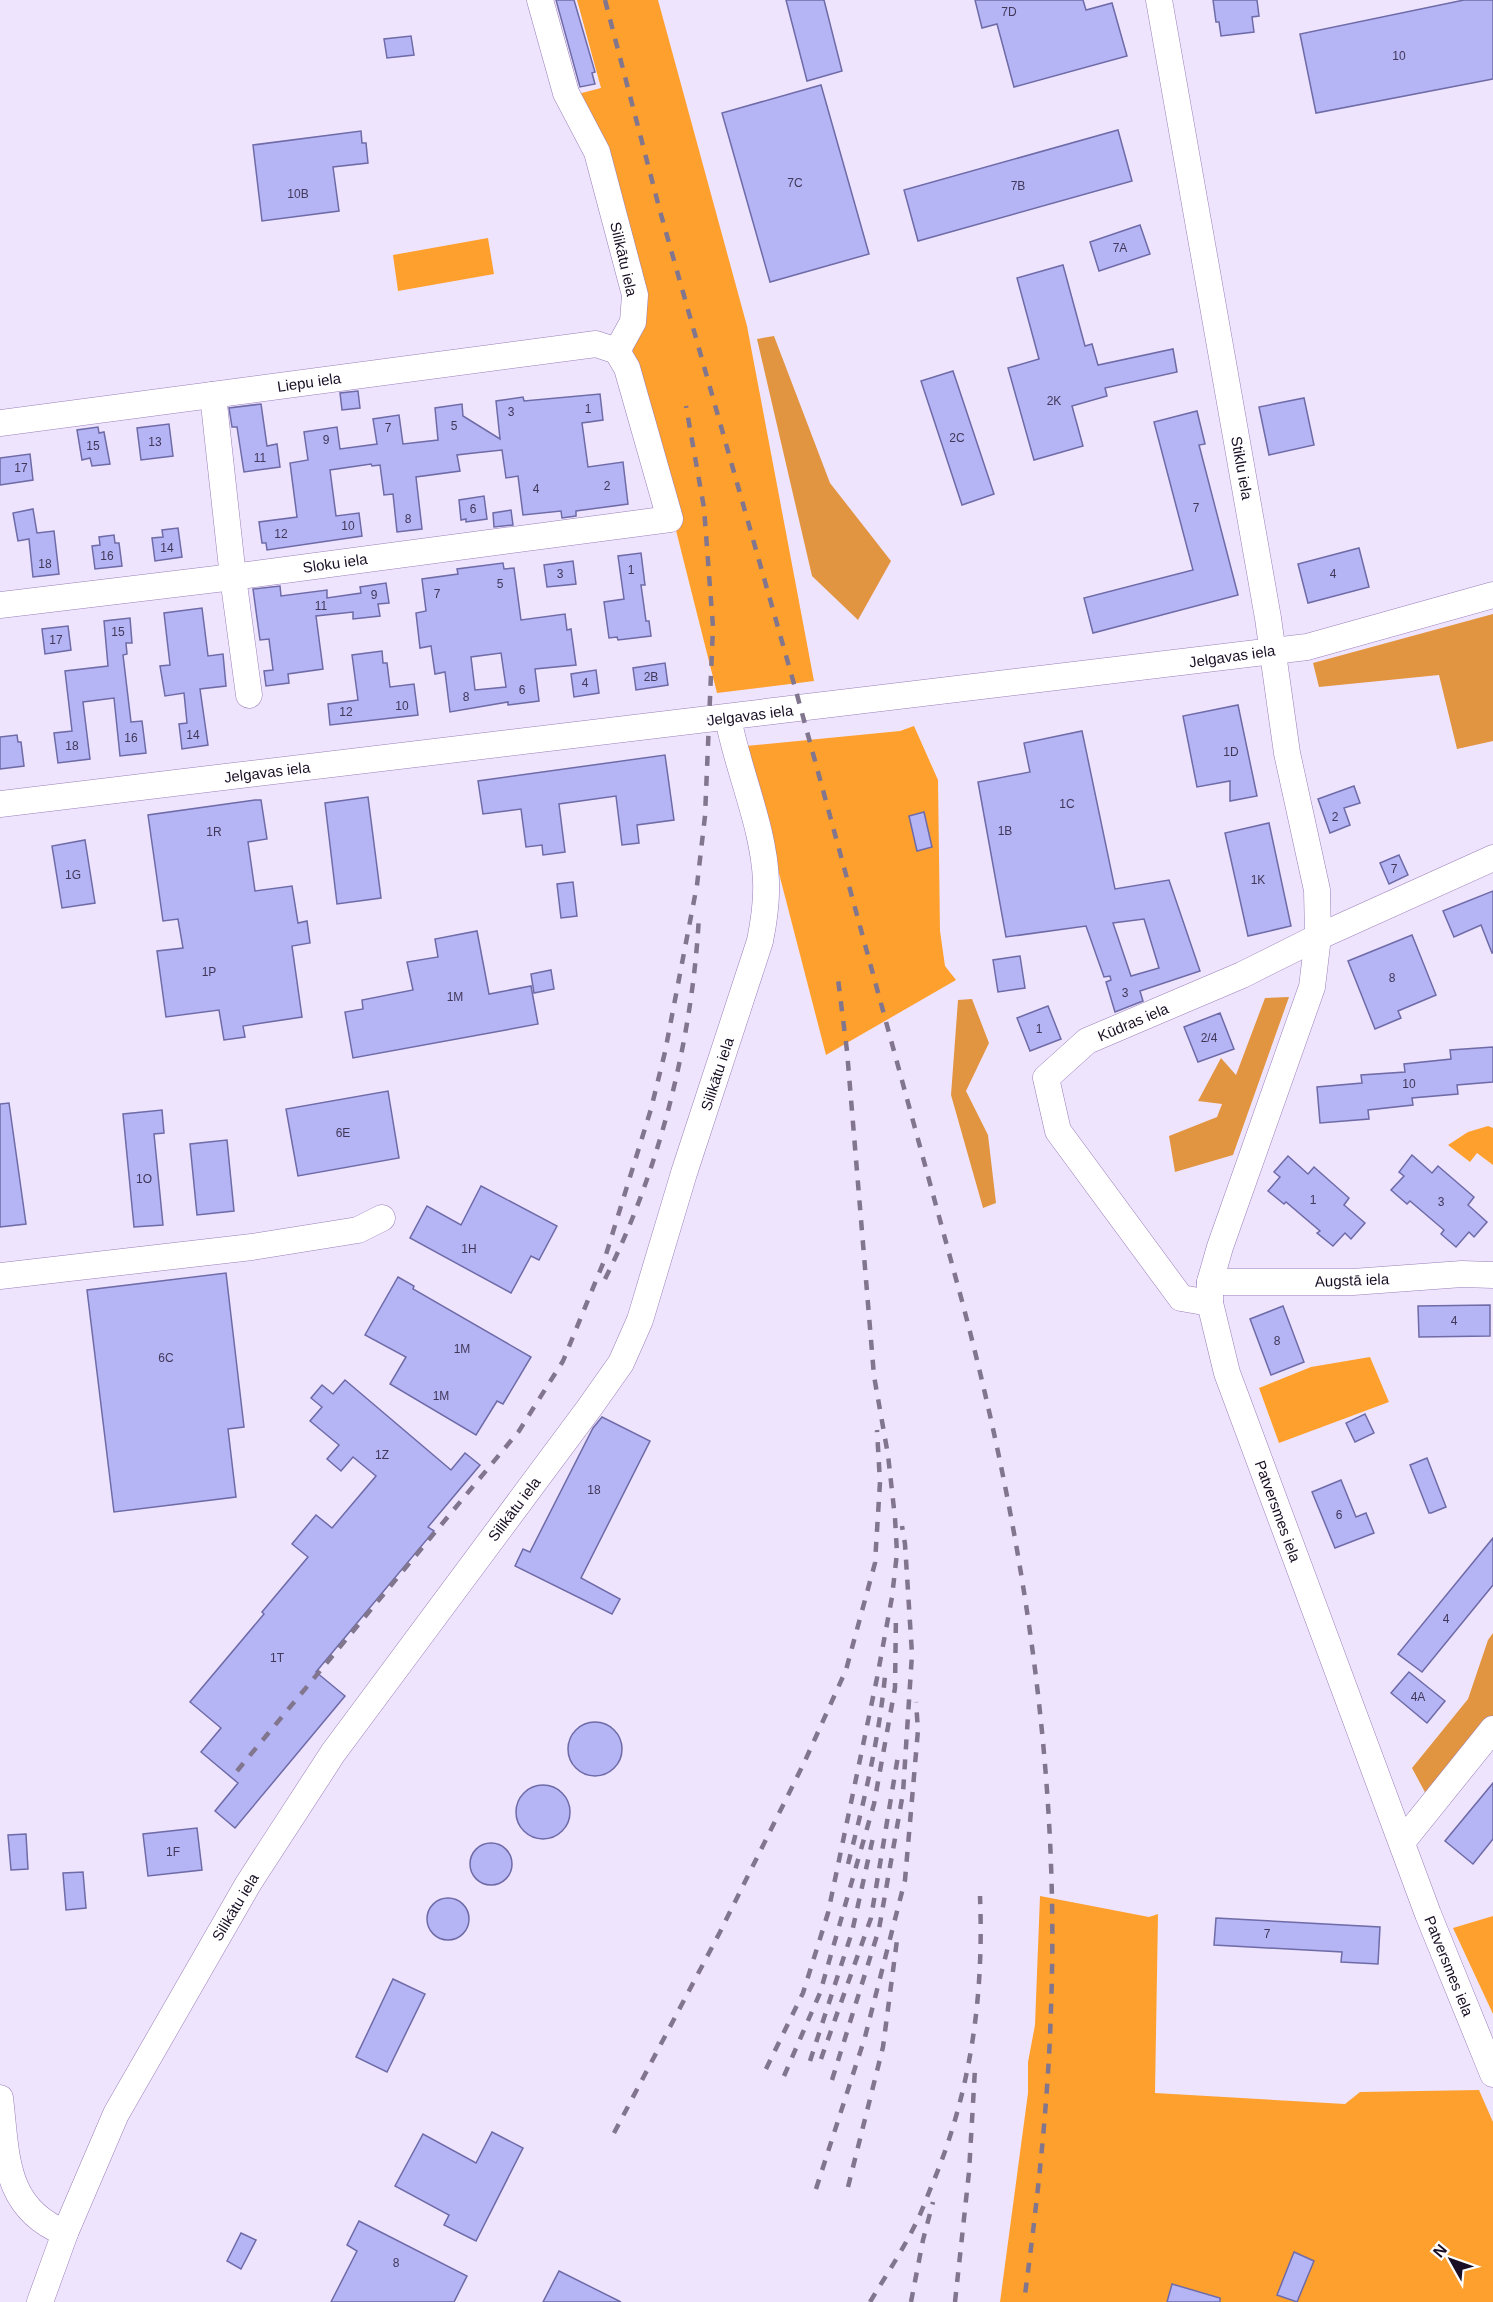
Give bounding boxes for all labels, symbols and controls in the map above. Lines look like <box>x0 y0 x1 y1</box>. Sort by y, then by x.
house number: 7D <box>1001 5 1017 19</box>
house number: 10 <box>1392 49 1406 63</box>
house number: 7C <box>787 176 803 190</box>
house number: 7B <box>1011 179 1025 193</box>
house number: 10B <box>287 187 309 201</box>
street label: Silikātu iela <box>607 220 641 299</box>
house number: 7A <box>1113 241 1127 255</box>
street label: Liepu iela <box>276 369 343 395</box>
house number: 2K <box>1047 394 1061 408</box>
house number: 1 <box>585 402 592 416</box>
house number: 3 <box>508 405 515 419</box>
house number: 5 <box>451 419 458 433</box>
house number: 7 <box>385 421 392 435</box>
house number: 2C <box>949 431 965 445</box>
house number: 9 <box>323 433 330 447</box>
house number: 13 <box>148 435 162 449</box>
street label: Stiklu iela <box>1228 435 1256 502</box>
house number: 15 <box>86 439 100 453</box>
house number: 11 <box>254 451 267 465</box>
house number: 17 <box>14 461 28 475</box>
house number: 2 <box>604 479 611 493</box>
house number: 4 <box>533 482 540 496</box>
house number: 7 <box>1193 501 1200 515</box>
house number: 6 <box>470 502 477 516</box>
house number: 8 <box>405 512 412 526</box>
house number: 10 <box>341 519 355 533</box>
house number: 12 <box>274 527 288 541</box>
house number: 14 <box>160 541 174 555</box>
house number: 16 <box>100 549 114 563</box>
street label: Sloku iela <box>302 550 369 576</box>
house number: 18 <box>38 557 52 571</box>
house number: 1 <box>628 563 635 577</box>
house number: 3 <box>557 567 564 581</box>
house number: 4 <box>1330 567 1337 581</box>
house number: 5 <box>497 577 504 591</box>
house number: 7 <box>434 587 441 601</box>
house number: 9 <box>371 588 378 602</box>
house number: 11 <box>315 599 328 613</box>
house number: 15 <box>111 625 125 639</box>
house number: 17 <box>49 633 63 647</box>
street label: Jelgavas iela <box>1188 641 1277 670</box>
house number: 2B <box>644 670 658 684</box>
house number: 4 <box>582 676 589 690</box>
house number: 6 <box>519 683 526 697</box>
house number: 8 <box>463 690 470 704</box>
house number: 10 <box>395 699 409 713</box>
street label: Jelgavas iela <box>706 701 795 729</box>
house number: 12 <box>339 705 353 719</box>
house number: 14 <box>186 728 200 742</box>
house number: 16 <box>124 731 138 745</box>
house number: 18 <box>65 739 79 753</box>
house number: 1D <box>1223 745 1239 759</box>
street label: Jelgavas iela <box>223 758 312 786</box>
house number: 1C <box>1059 797 1075 811</box>
house number: 2 <box>1332 810 1339 824</box>
house number: 1B <box>998 824 1012 838</box>
house number: 1R <box>206 825 222 839</box>
house number: 7 <box>1391 862 1398 876</box>
house number: 1G <box>65 868 81 882</box>
house number: 1K <box>1251 873 1265 887</box>
house number: 1P <box>202 965 216 979</box>
house number: 8 <box>1389 971 1396 985</box>
house number: 3 <box>1122 986 1129 1000</box>
house number: 1M <box>447 990 463 1004</box>
street label: Kūdras iela <box>1095 999 1171 1044</box>
house number: 1 <box>1036 1022 1043 1036</box>
house number: 2/4 <box>1201 1031 1218 1045</box>
street label: Silikātu iela <box>697 1035 737 1113</box>
house number: 10 <box>1402 1077 1416 1091</box>
house number: 6E <box>336 1126 350 1140</box>
house number: 1O <box>136 1172 152 1186</box>
house number: 1 <box>1310 1193 1317 1207</box>
house number: 3 <box>1438 1195 1445 1209</box>
house number: 1H <box>461 1242 477 1256</box>
street label: Augstā iela <box>1315 1270 1390 1290</box>
house number: 4 <box>1451 1314 1458 1328</box>
house number: 8 <box>1274 1334 1281 1348</box>
house number: 1M <box>454 1342 470 1356</box>
house number: 6C <box>158 1351 174 1365</box>
house number: 1M <box>433 1389 449 1403</box>
house number: 1Z <box>375 1448 389 1462</box>
street label: Patversmes iela <box>1252 1458 1304 1565</box>
street label: Silikātu iela <box>484 1473 544 1544</box>
house number: 18 <box>587 1483 601 1497</box>
house number: 6 <box>1336 1508 1343 1522</box>
house number: 4 <box>1443 1612 1450 1626</box>
house number: 1T <box>270 1651 285 1665</box>
house number: 4A <box>1411 1690 1425 1704</box>
house number: 1F <box>166 1845 180 1859</box>
street label: Silikātu iela <box>208 1870 262 1944</box>
street label: Patversmes iela <box>1421 1913 1477 2019</box>
house number: 7 <box>1264 1927 1271 1941</box>
north arrow <box>1421 2230 1481 2290</box>
text: N <box>1430 2241 1450 2261</box>
house number: 8 <box>393 2256 400 2270</box>

